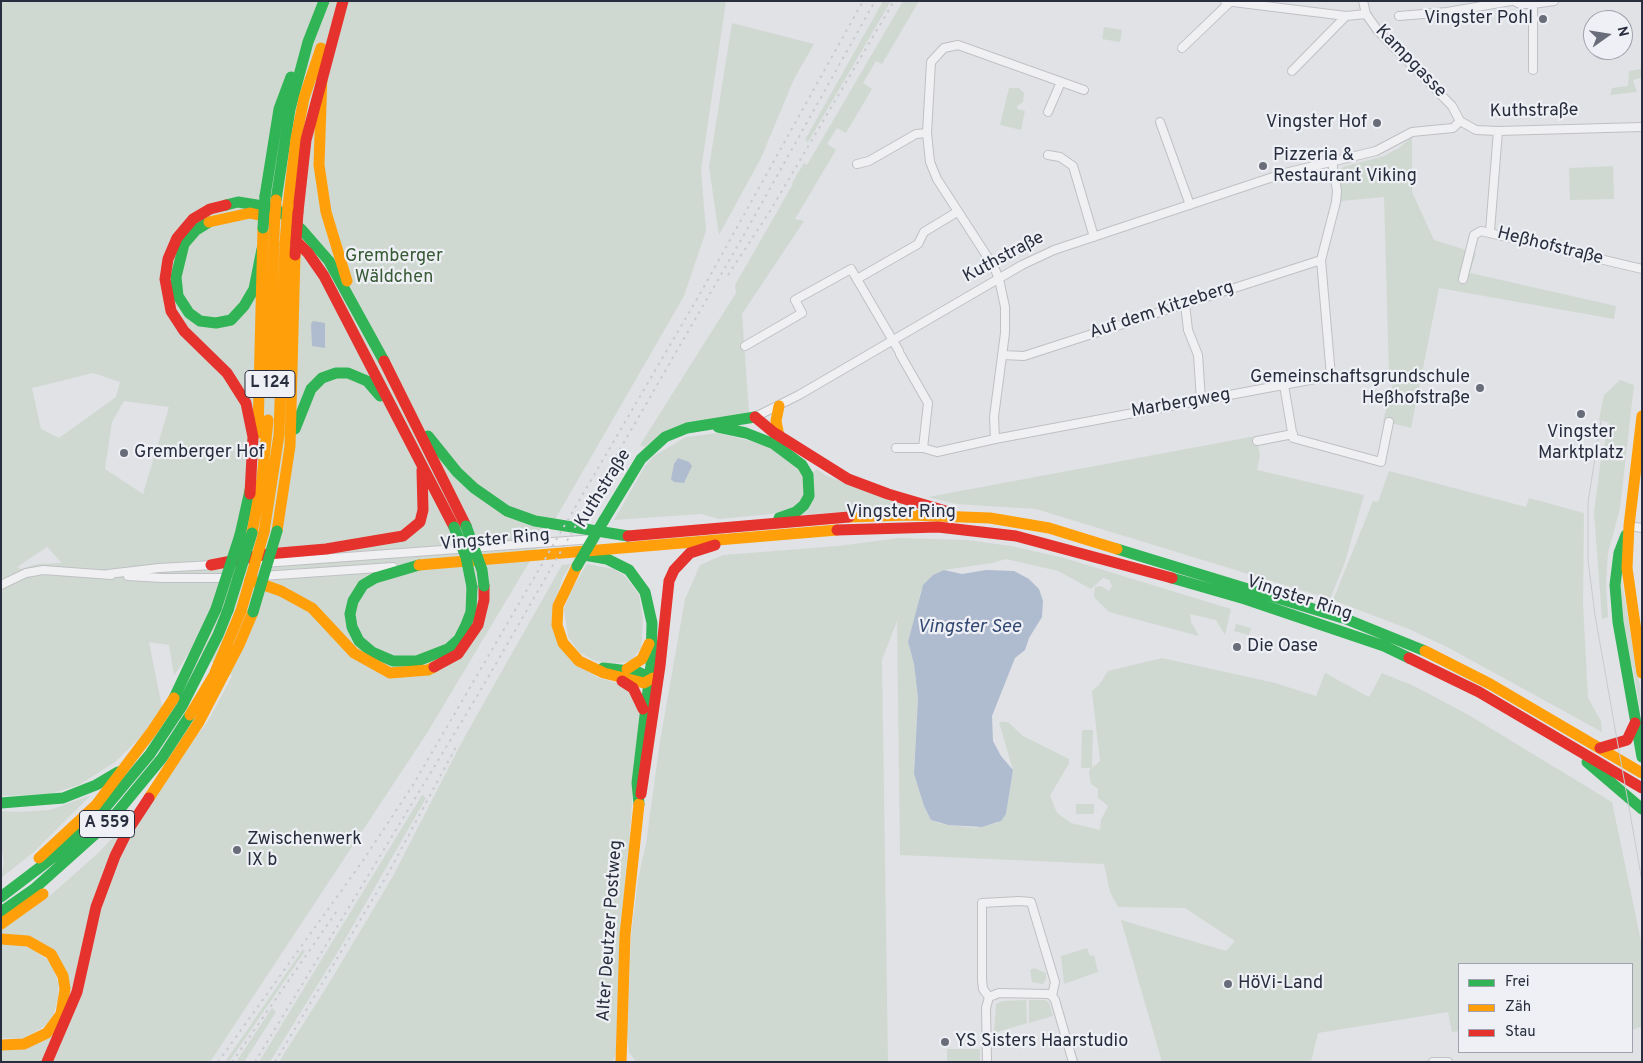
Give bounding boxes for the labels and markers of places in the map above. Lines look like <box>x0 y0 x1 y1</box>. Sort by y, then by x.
place label: Vingster Pohl <box>1424 8 1533 30</box>
marker: Vingster Pohl <box>1537 13 1549 25</box>
place label: Vingster Hof <box>1266 112 1367 134</box>
marker: Vingster Hof <box>1371 117 1383 129</box>
place label: Pizzeria & Restaurant Viking <box>1273 145 1417 188</box>
marker: Pizzeria & Restaurant Viking <box>1257 160 1269 172</box>
place label: Gemeinschaftsgrundschule Heßhofstraße <box>1250 367 1470 409</box>
marker: Gemeinschaftsgrundschule Heßhofstraße <box>1474 382 1486 394</box>
marker: Vingster Marktplatz <box>1575 408 1587 420</box>
place label: Vingster Marktplatz <box>1538 422 1624 464</box>
place label: Gremberger Hof <box>134 442 265 464</box>
marker: Gremberger Hof <box>118 447 130 459</box>
place label: Die Oase <box>1247 636 1318 658</box>
marker: Die Oase <box>1231 641 1243 653</box>
place label: Zwischenwerk IX b <box>247 829 362 872</box>
marker: Zwischenwerk IX b <box>231 844 243 856</box>
place label: HöVi-Land <box>1238 973 1323 995</box>
marker: HöVi-Land <box>1222 978 1234 990</box>
place label: YS Sisters Haarstudio <box>955 1031 1128 1053</box>
marker: YS Sisters Haarstudio <box>939 1036 951 1048</box>

